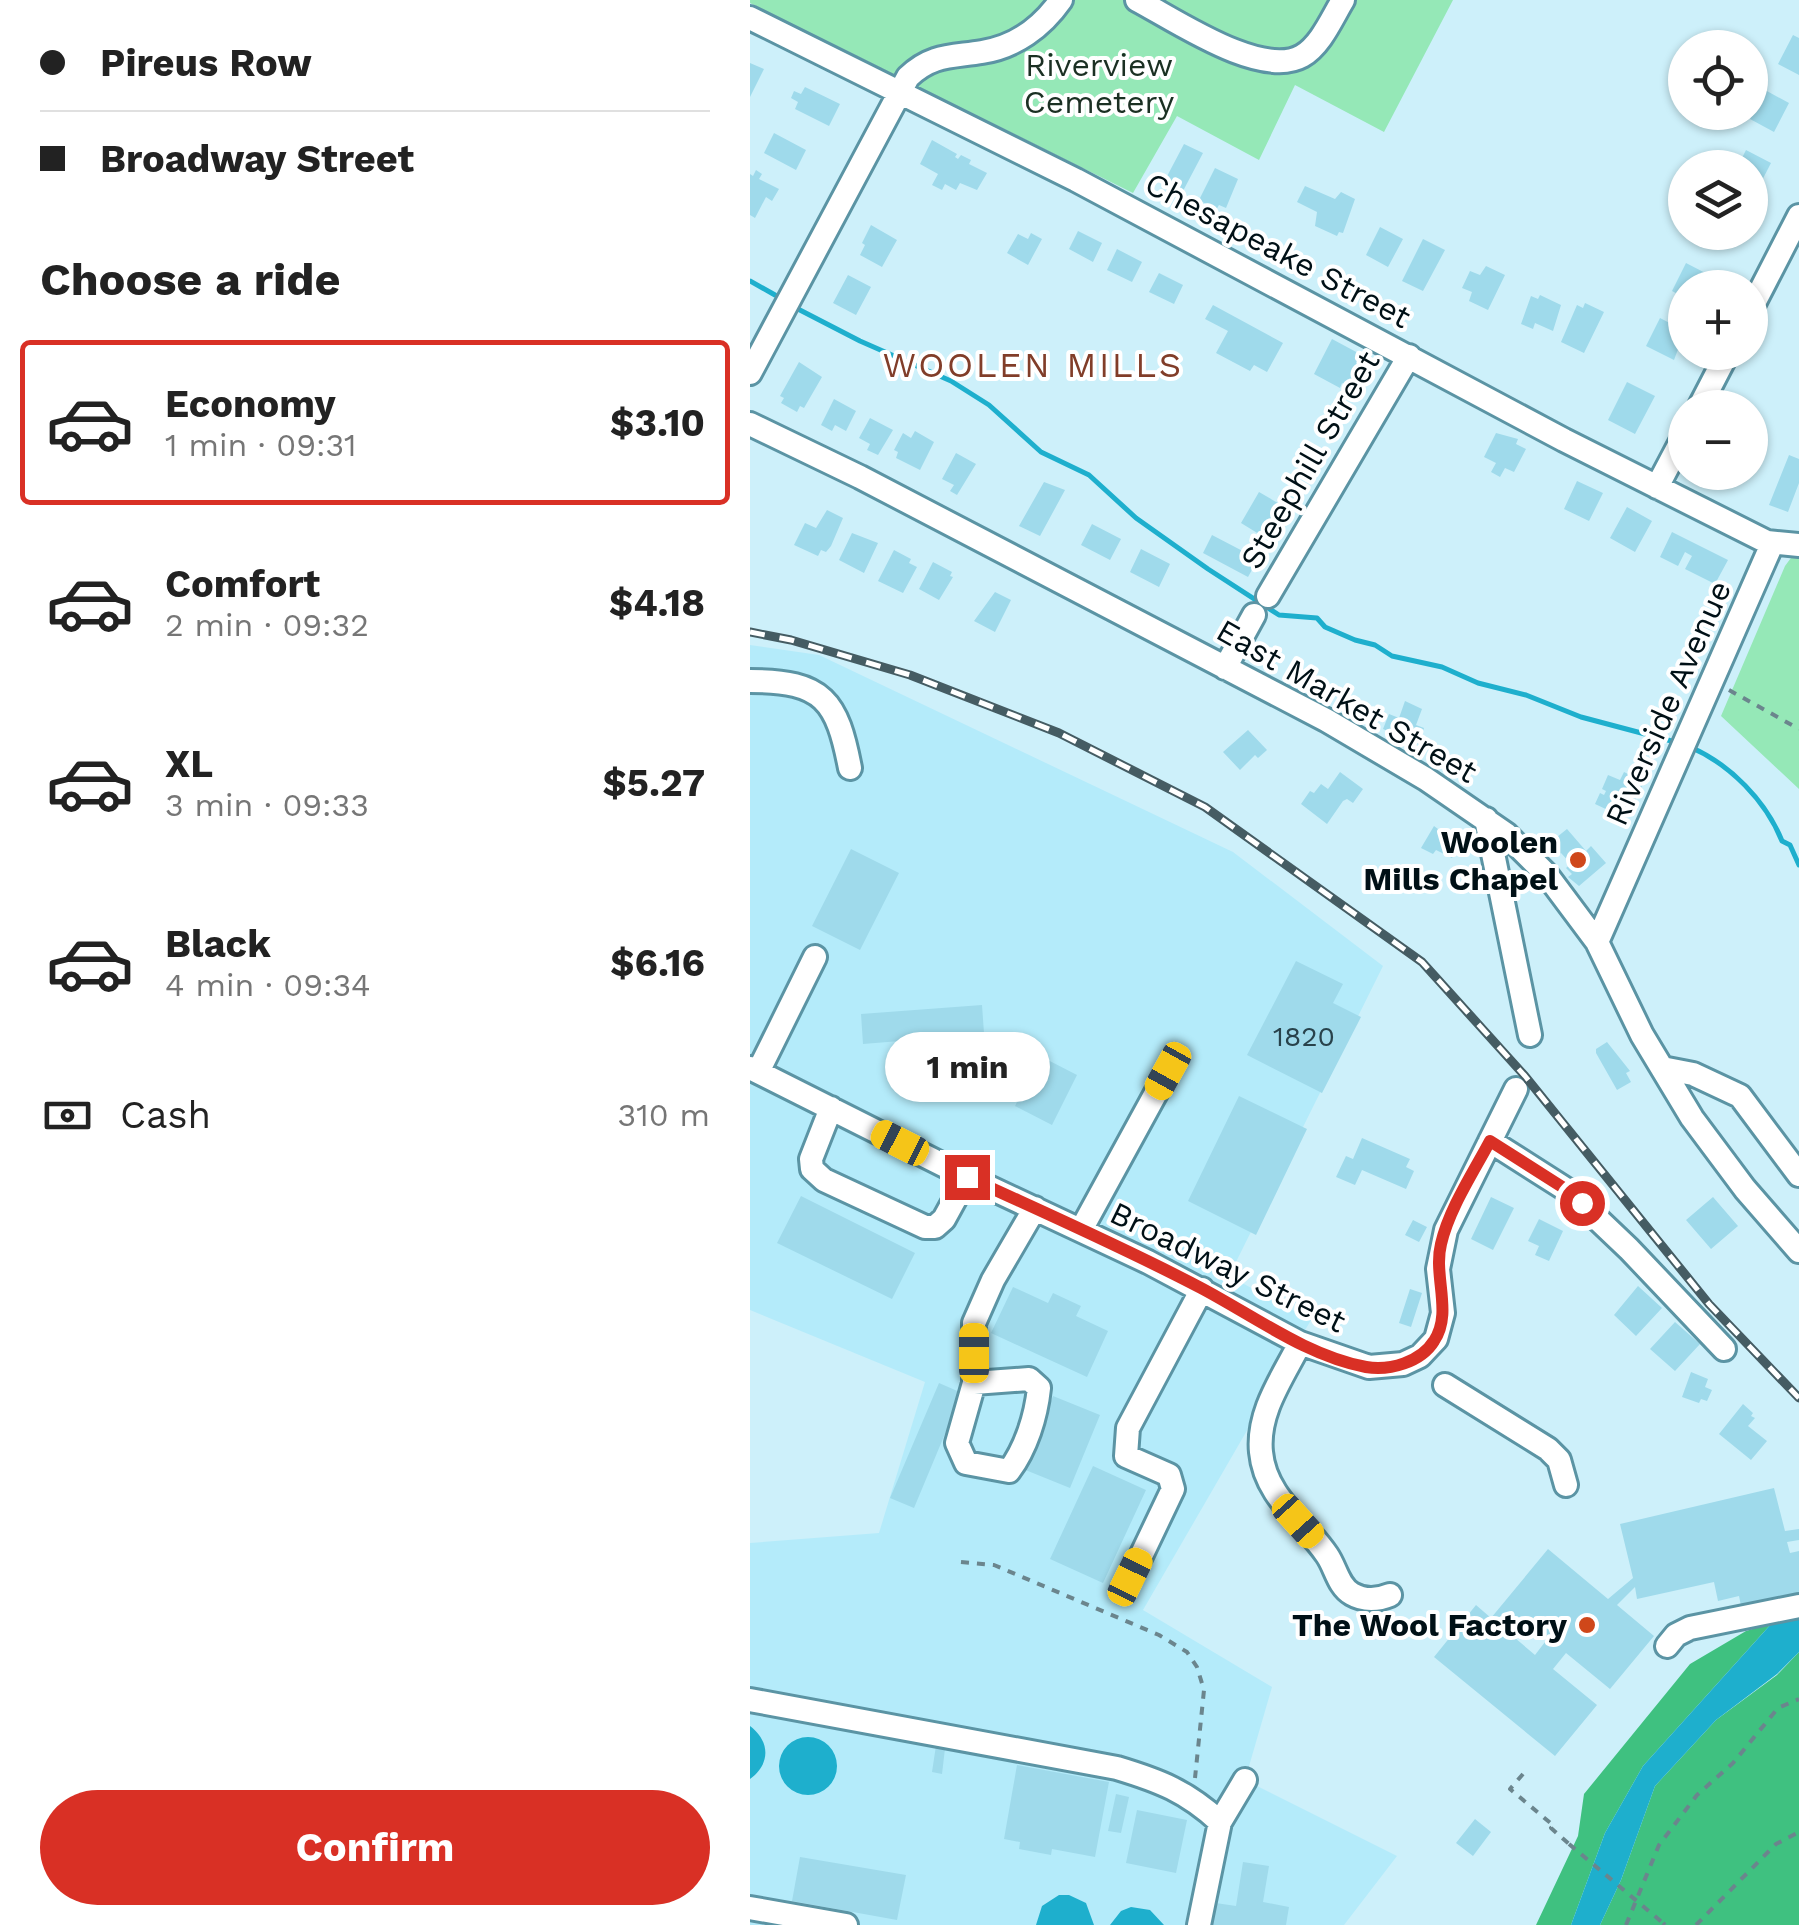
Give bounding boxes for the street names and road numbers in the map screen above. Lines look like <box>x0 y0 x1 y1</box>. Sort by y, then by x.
street label: Chesapeake Street <box>1139 164 1417 336</box>
street label: Steephill Street <box>1232 344 1388 576</box>
street label: Riverside Avenue <box>1597 575 1739 831</box>
street label: East Market Street <box>1210 611 1484 791</box>
street label: Broadway Street <box>1104 1194 1352 1340</box>

